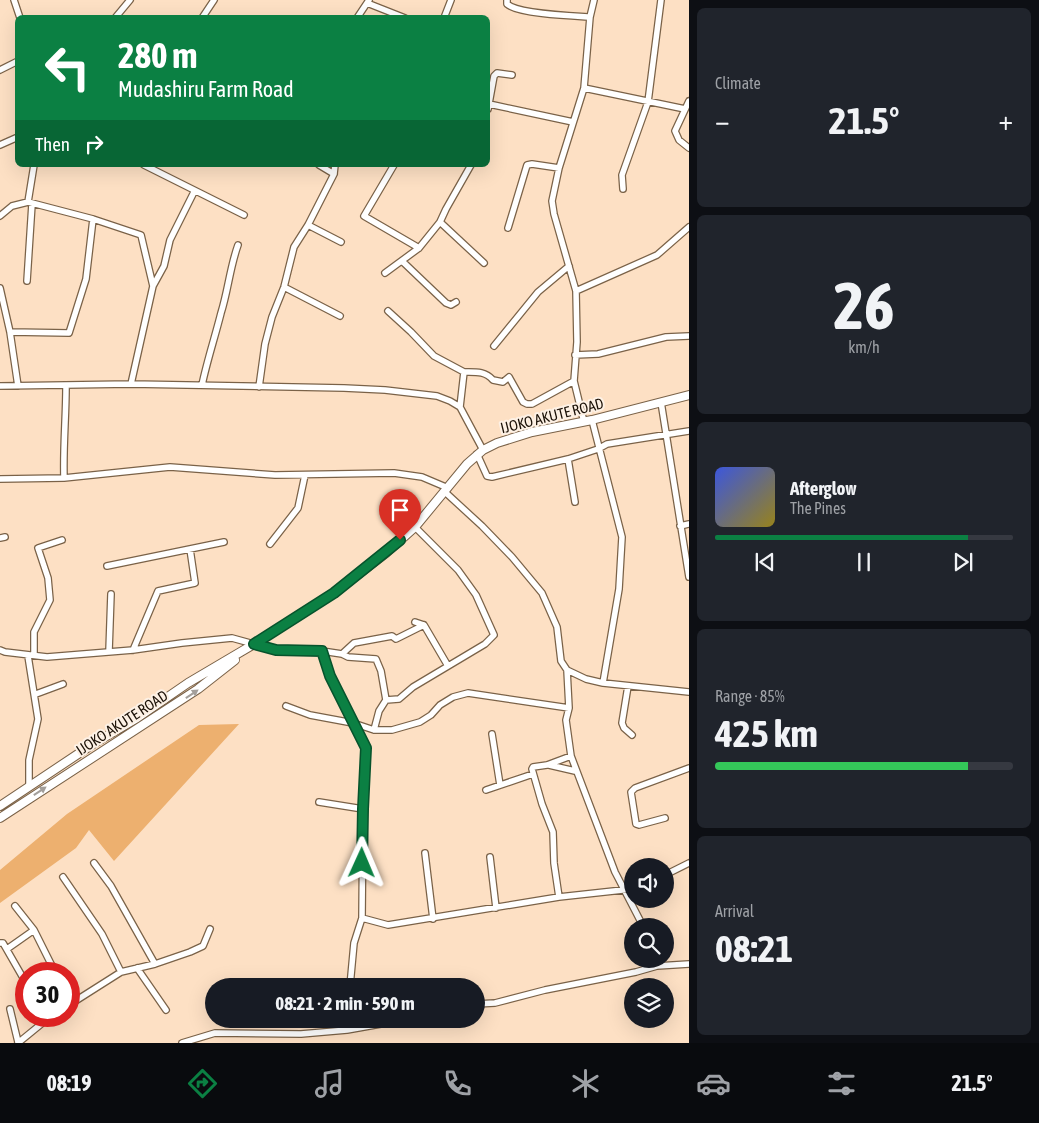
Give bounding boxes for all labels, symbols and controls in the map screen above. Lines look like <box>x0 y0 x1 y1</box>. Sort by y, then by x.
icon: left <box>35 35 100 100</box>
text: 280 m <box>118 35 197 75</box>
text: Climate <box>715 74 761 92</box>
text: Mudashiru Farm Road <box>118 76 294 102</box>
text: 21.5° <box>829 99 899 142</box>
text: − <box>715 104 730 136</box>
text: + <box>998 104 1013 136</box>
icon: right <box>80 130 108 158</box>
text: Then <box>35 133 70 155</box>
text: 26 <box>833 268 895 343</box>
text: km/h <box>848 338 880 356</box>
street label: IJOKO AKUTE ROAD <box>499 395 605 437</box>
text: Afterglow <box>790 477 857 499</box>
pin <box>379 489 421 540</box>
icon: arrive <box>386 496 414 524</box>
text: The Pines <box>790 499 846 517</box>
icon: previous <box>751 548 779 576</box>
icon: pause <box>850 548 878 576</box>
icon: next <box>949 548 977 576</box>
street label: IJOKO AKUTE ROAD <box>73 687 171 758</box>
text: Range · 85% <box>715 687 785 705</box>
one-way arrow <box>185 689 198 699</box>
text: 425 km <box>715 712 818 755</box>
one-way arrow <box>34 786 47 796</box>
position arrow <box>335 836 387 888</box>
map controls <box>624 858 674 1028</box>
button: sound <box>624 858 674 908</box>
text: Arrival <box>715 902 754 920</box>
button: search <box>624 918 674 968</box>
text: 08:21 <box>715 927 793 970</box>
speed limit sign: 30 <box>15 962 80 1027</box>
button: layers <box>624 978 674 1028</box>
text: 08:21 · 2 min · 590 m <box>275 992 415 1014</box>
icon: directions <box>185 1066 220 1101</box>
icon: music <box>312 1066 347 1101</box>
icon: phone <box>440 1066 475 1101</box>
icon: climate <box>568 1066 603 1101</box>
icon: car <box>696 1066 731 1101</box>
icon: filters <box>824 1066 859 1101</box>
text: 08:19 <box>46 1070 92 1096</box>
text: 21.5° <box>951 1070 993 1096</box>

